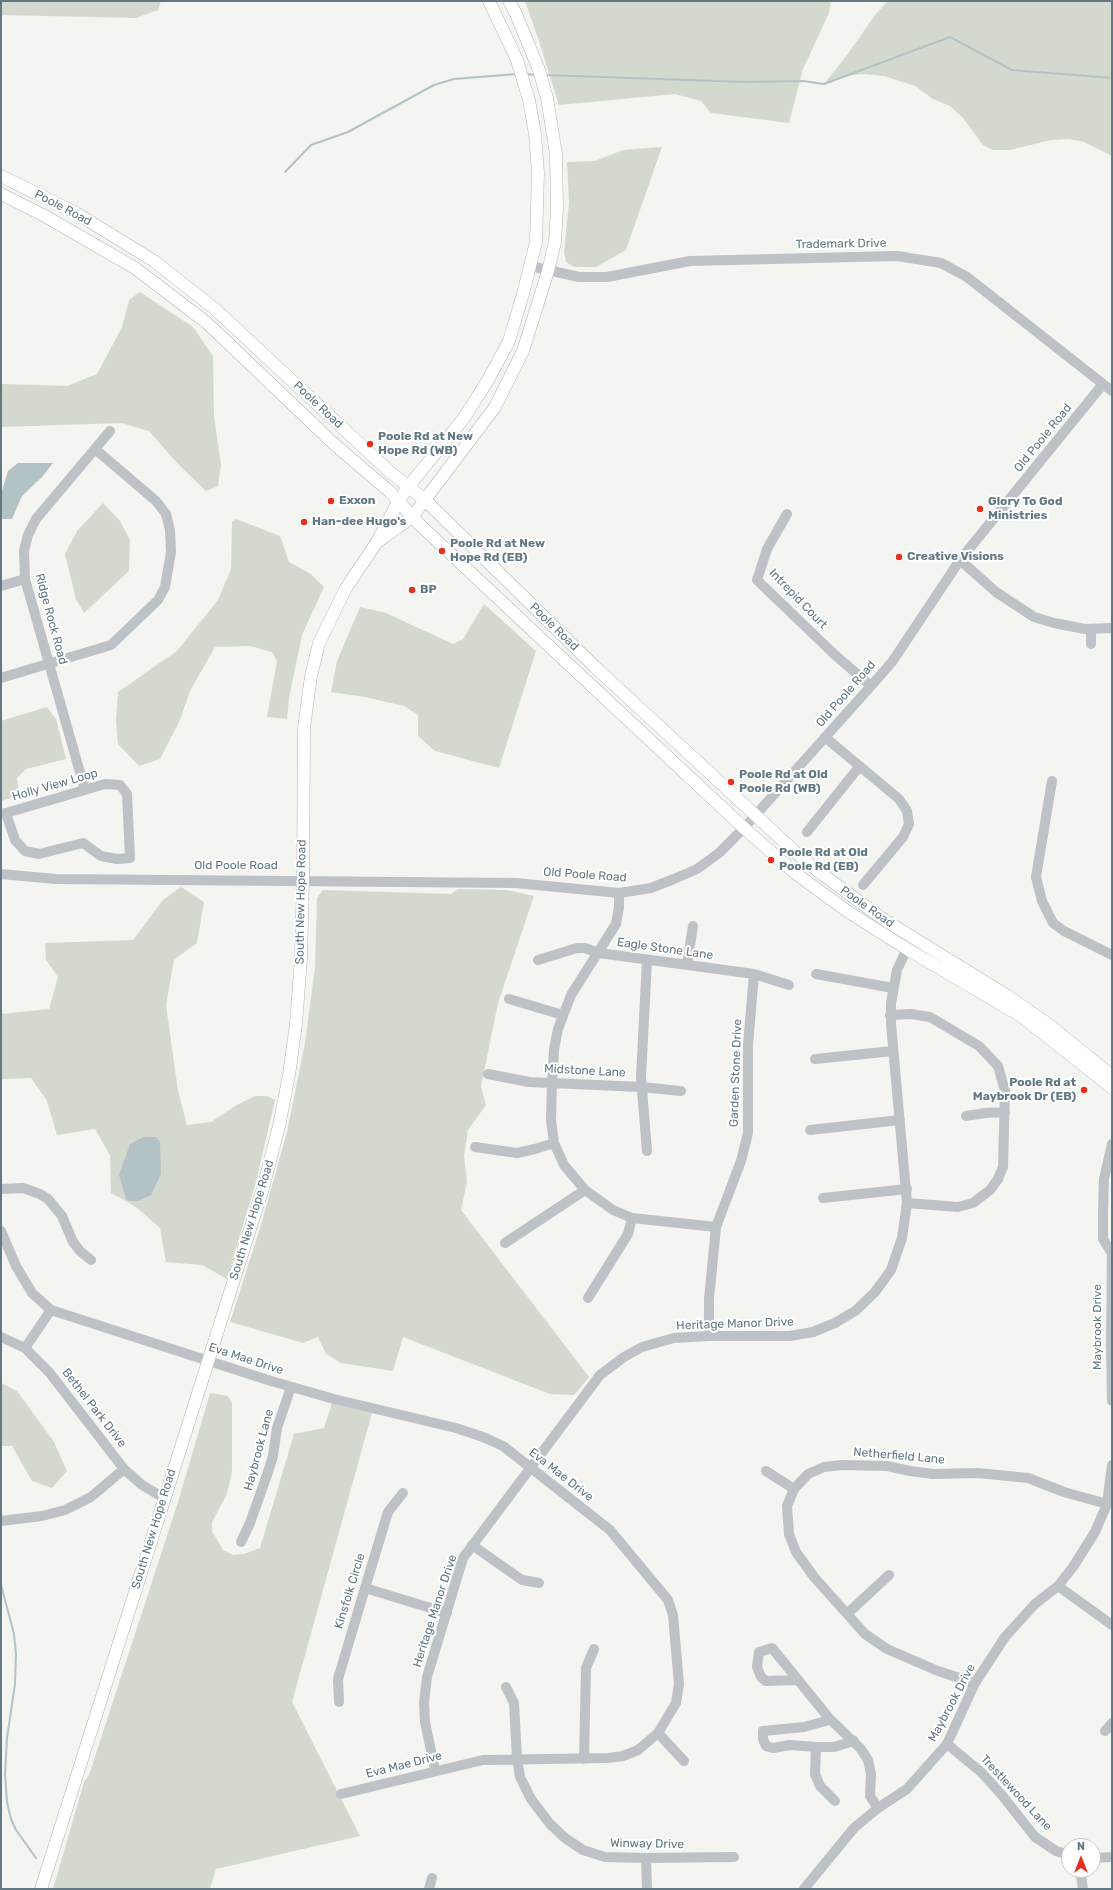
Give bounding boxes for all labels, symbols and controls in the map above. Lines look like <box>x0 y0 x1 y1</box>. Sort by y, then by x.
street label: Poole Road <box>32 187 94 229</box>
street label: Trademark Drive <box>795 236 887 252</box>
street label: Poole Road <box>290 378 346 432</box>
street label: Old Poole Road <box>1011 401 1075 475</box>
place label: Poole Rd at New Hope Rd (WB) <box>378 430 473 458</box>
marker: Poole Rd at New Hope Rd (WB) <box>365 439 375 449</box>
place label: Exxon <box>339 494 376 508</box>
place label: Glory To God Ministries <box>988 495 1063 523</box>
marker: Exxon <box>326 496 336 506</box>
marker: Glory To God Ministries <box>975 504 985 514</box>
place label: Han-dee Hugo's <box>312 515 406 529</box>
marker: Han-dee Hugo's <box>299 517 309 527</box>
place label: Poole Rd at New Hope Rd (EB) <box>450 537 545 565</box>
marker: Poole Rd at New Hope Rd (EB) <box>437 546 447 556</box>
place label: Creative Visions <box>907 550 1004 564</box>
marker: Creative Visions <box>894 552 904 562</box>
street label: Intrepid Court <box>766 566 830 632</box>
street label: Ridge Rock Road <box>32 572 70 666</box>
place label: BP <box>420 583 437 597</box>
marker: BP <box>407 585 417 595</box>
street label: Poole Road <box>527 600 581 654</box>
street label: Old Poole Road <box>813 658 879 730</box>
street label: Holly View Loop <box>11 766 99 804</box>
place label: Poole Rd at Old Poole Rd (WB) <box>739 768 828 796</box>
marker: Poole Rd at Old Poole Rd (WB) <box>726 777 736 787</box>
street label: South New Hope Road <box>293 840 309 964</box>
place label: Poole Rd at Old Poole Rd (EB) <box>779 846 868 874</box>
marker: Poole Rd at Old Poole Rd (EB) <box>766 855 776 865</box>
street label: Old Poole Road <box>194 859 278 873</box>
street label: Old Poole Road <box>543 865 627 885</box>
street label: Poole Road <box>837 883 897 931</box>
street label: Eagle Stone Lane <box>616 935 714 963</box>
street label: Garden Stone Drive <box>727 1019 745 1127</box>
street label: Midstone Lane <box>544 1062 626 1080</box>
place label: Poole Rd at Maybrook Dr (EB) <box>973 1076 1076 1104</box>
marker: Poole Rd at Maybrook Dr (EB) <box>1079 1085 1089 1095</box>
street label: South New Hope Road <box>227 1158 277 1282</box>
street label: Maybrook Drive <box>1091 1284 1105 1370</box>
street label: Heritage Manor Drive <box>676 1315 794 1333</box>
street label: Eva Mae Drive <box>207 1340 285 1378</box>
street label: Bethel Park Drive <box>59 1366 129 1450</box>
street label: Haybrook Lane <box>241 1408 277 1492</box>
street label: Eva Mae Drive <box>526 1445 596 1505</box>
street label: Netherfield Lane <box>853 1445 945 1467</box>
street label: South New Hope Road <box>129 1467 179 1591</box>
street label: Kinsfolk Circle <box>332 1551 368 1631</box>
street label: Heritage Manor Drive <box>410 1553 460 1669</box>
street label: Maybrook Drive <box>925 1662 979 1744</box>
street label: Eva Mae Drive <box>365 1749 443 1781</box>
street label: Trestlewood Lane <box>977 1752 1055 1834</box>
street label: Winway Drive <box>610 1836 684 1852</box>
north arrow <box>1061 1838 1101 1878</box>
text: N <box>1077 1840 1085 1853</box>

